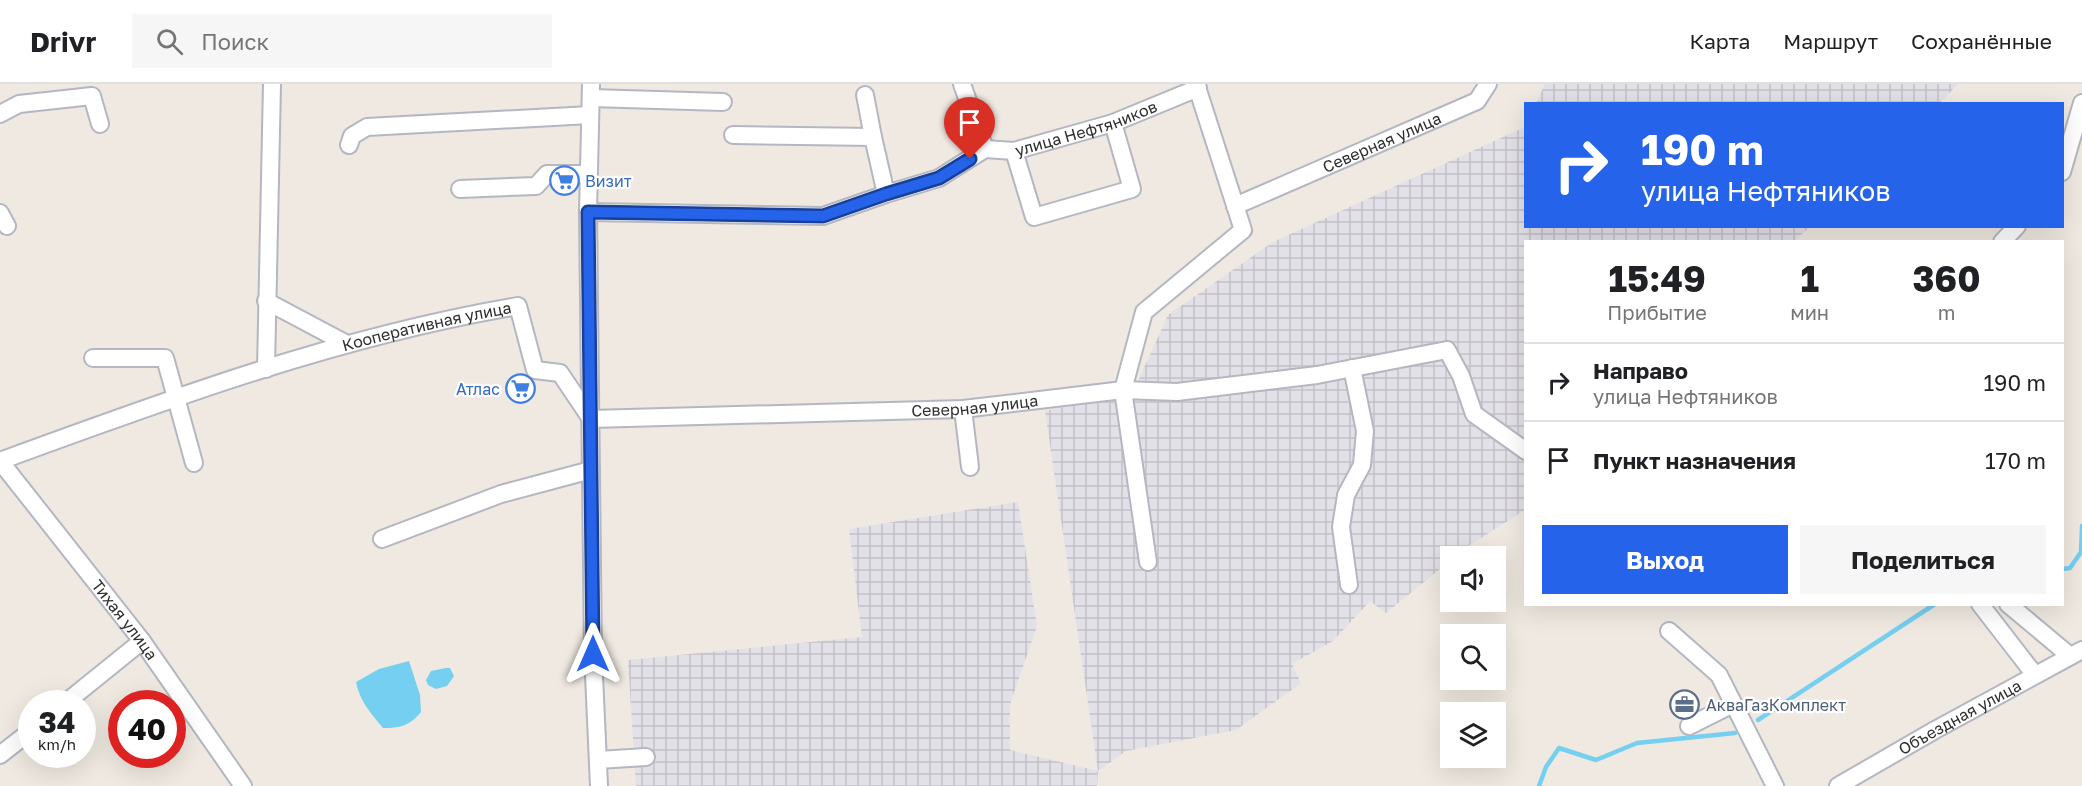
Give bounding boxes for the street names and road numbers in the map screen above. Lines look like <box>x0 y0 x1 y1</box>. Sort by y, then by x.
street label: улица Нефтяников <box>1013 96 1160 160</box>
street label: Северная улица <box>1319 108 1444 177</box>
street label: Кооперативная улица <box>340 297 513 355</box>
street label: Северная улица <box>911 390 1039 420</box>
street label: Тихая улица <box>88 576 162 664</box>
street label: Объездная улица <box>1895 675 2025 759</box>

